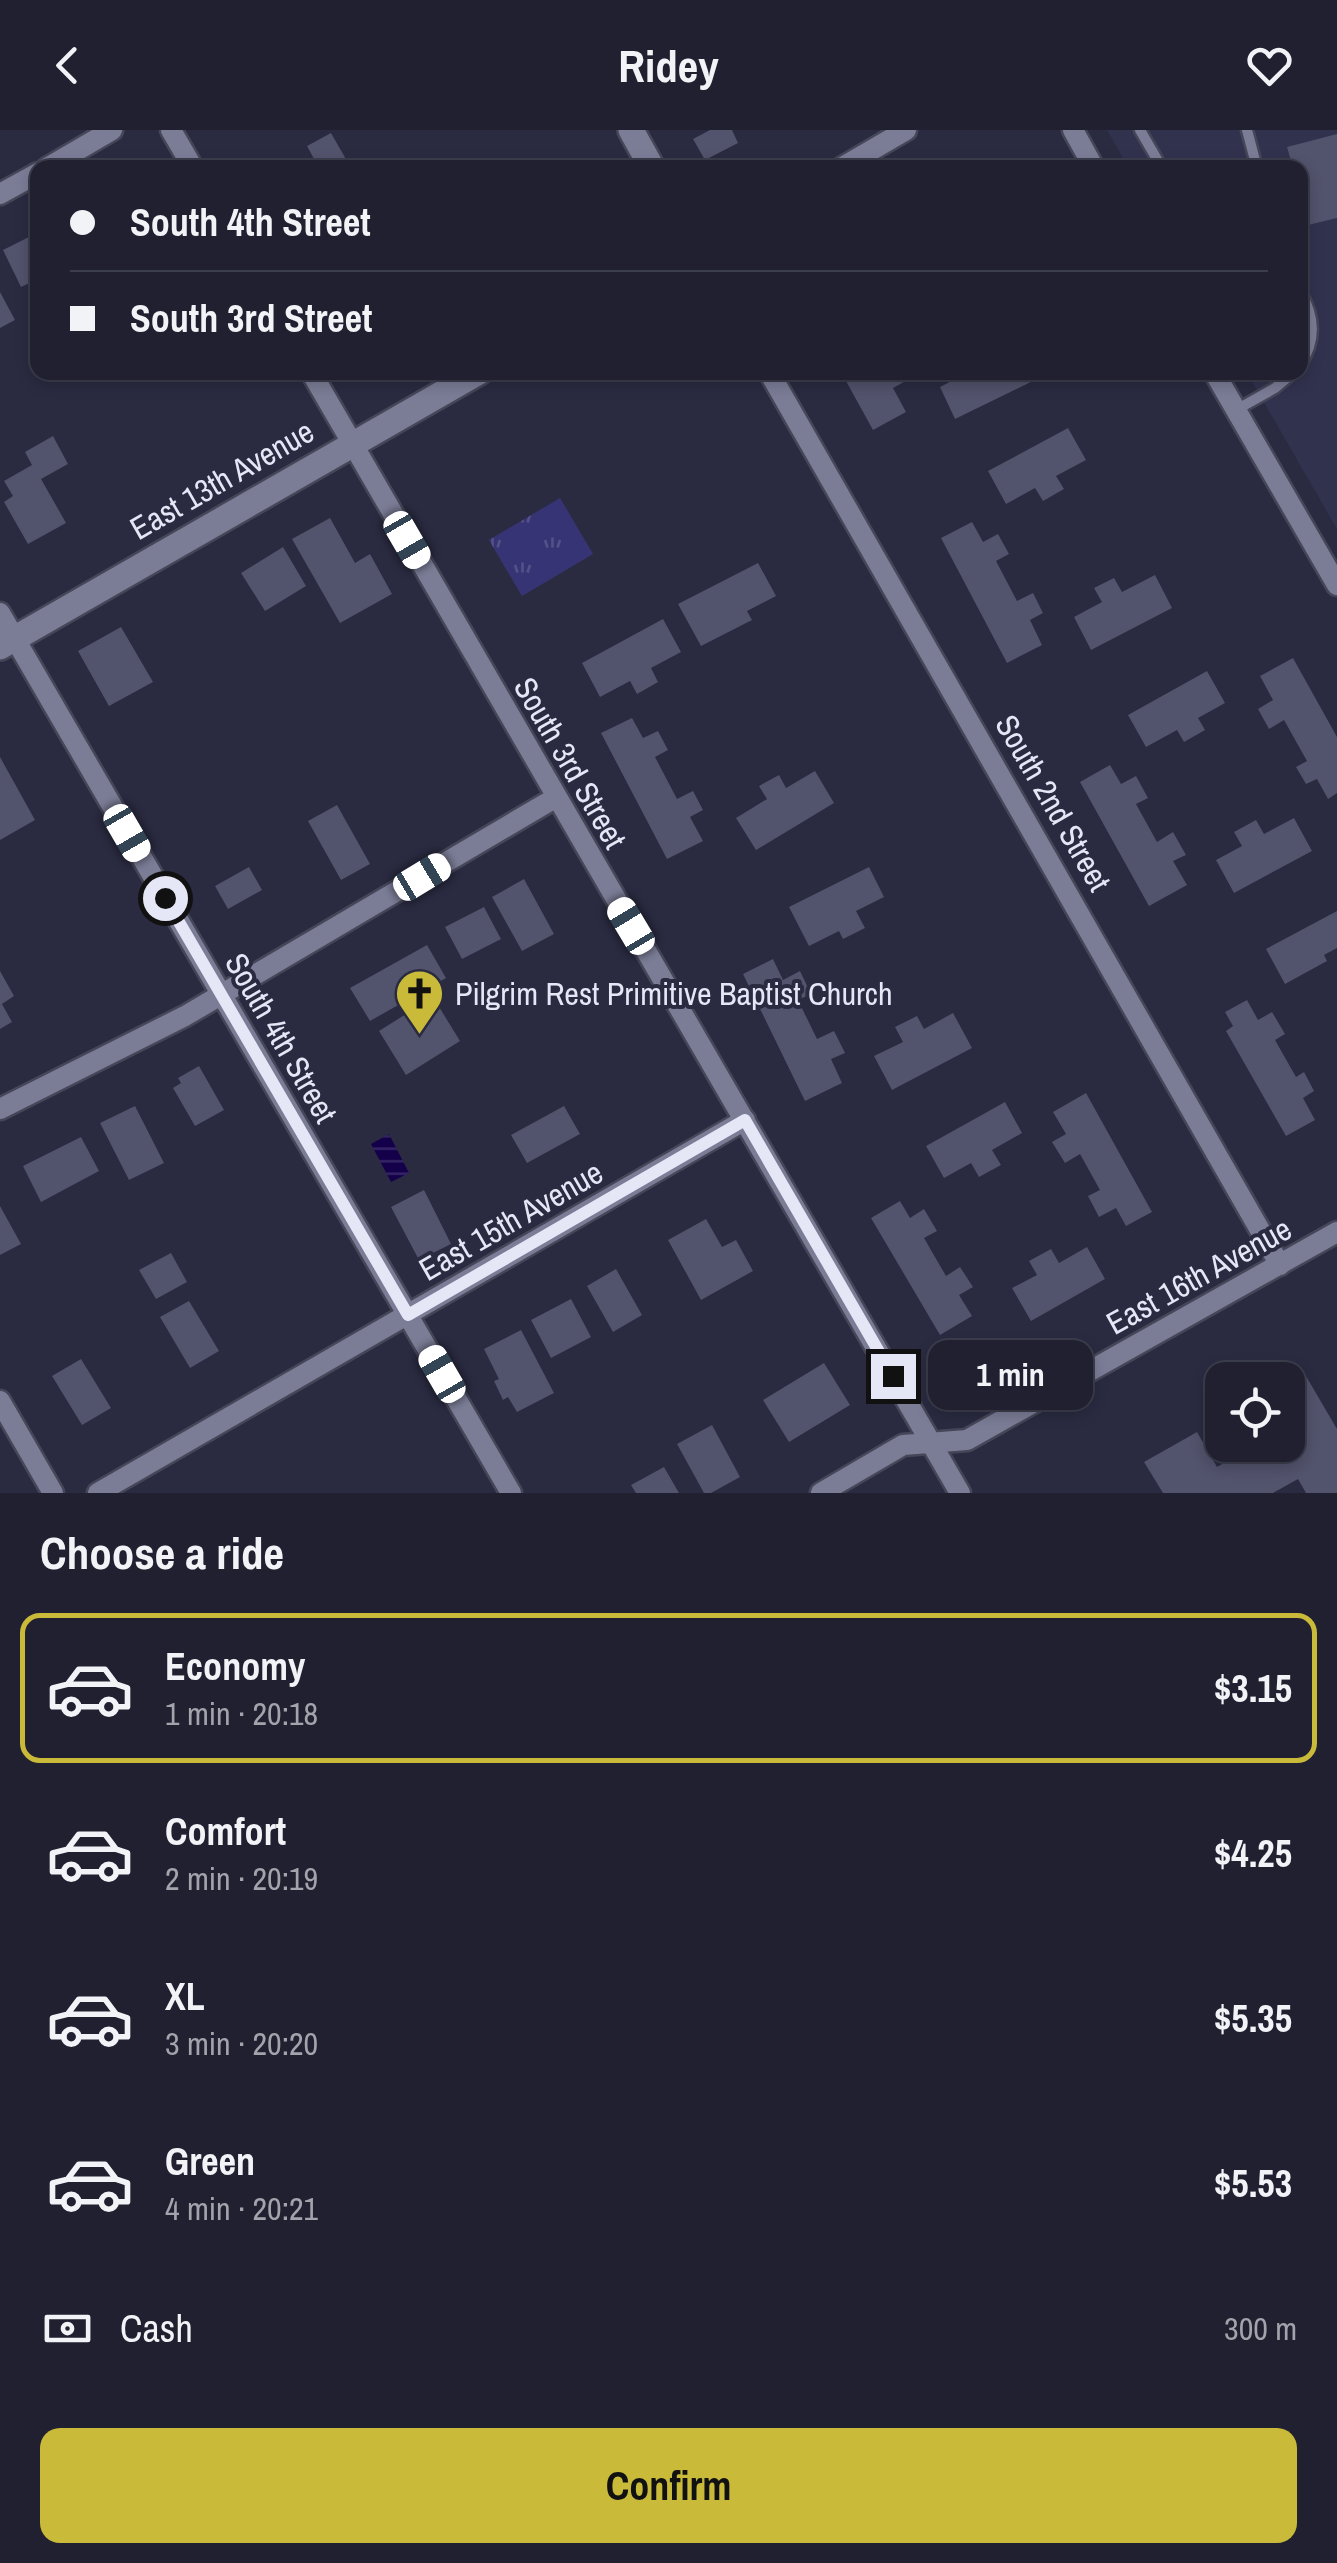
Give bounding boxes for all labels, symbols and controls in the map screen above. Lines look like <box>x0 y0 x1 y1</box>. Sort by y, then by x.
text: Ridey <box>618 35 719 96</box>
icon: back <box>40 38 95 93</box>
icon: heart <box>1242 38 1297 93</box>
text: South 4th Street <box>130 197 371 248</box>
text: South 3rd Street <box>130 293 372 344</box>
street label: East 13th Avenue <box>122 410 321 550</box>
car <box>379 507 435 573</box>
street label: South 3rd Street <box>504 669 637 856</box>
street label: South 2nd Street <box>986 707 1121 899</box>
car <box>99 800 155 866</box>
car <box>389 849 455 905</box>
route start <box>143 876 188 921</box>
car <box>603 893 659 959</box>
street label: South 4th Street <box>215 945 347 1131</box>
church icon: Pilgrim Rest Primitive Baptist Church <box>394 968 446 1036</box>
place label: Pilgrim Rest Primitive Baptist Church <box>455 972 893 1015</box>
street label: East 15th Avenue <box>411 1151 610 1291</box>
street label: East 16th Avenue <box>1099 1207 1299 1344</box>
car <box>414 1341 470 1407</box>
callout: 1 min <box>928 1341 1093 1411</box>
text: 1 min <box>976 1353 1045 1396</box>
route end <box>871 1354 916 1399</box>
map controls <box>1205 1362 1305 1462</box>
button: locate <box>1205 1362 1305 1462</box>
text: Choose a ride <box>40 1522 284 1583</box>
text: Economy <box>165 1641 305 1692</box>
icon: car <box>45 1643 135 1733</box>
text: $3.15 <box>1214 1663 1292 1714</box>
text: 1 min · 20:18 <box>165 1692 318 1735</box>
text: Comfort <box>165 1806 286 1857</box>
icon: car <box>45 1808 135 1898</box>
text: $4.25 <box>1214 1828 1292 1879</box>
text: 2 min · 20:19 <box>165 1857 318 1900</box>
text: XL <box>165 1971 205 2022</box>
icon: car <box>45 1973 135 2063</box>
text: $5.35 <box>1214 1993 1292 2044</box>
text: 3 min · 20:20 <box>165 2022 318 2065</box>
text: Green <box>165 2136 255 2187</box>
icon: car <box>45 2138 135 2228</box>
text: $5.53 <box>1214 2158 1292 2209</box>
text: 4 min · 20:21 <box>165 2187 318 2230</box>
icon: cash <box>40 2301 95 2356</box>
text: Cash <box>120 2303 193 2354</box>
text: 300 m <box>1224 2307 1297 2350</box>
button: Confirm <box>40 2428 1297 2543</box>

